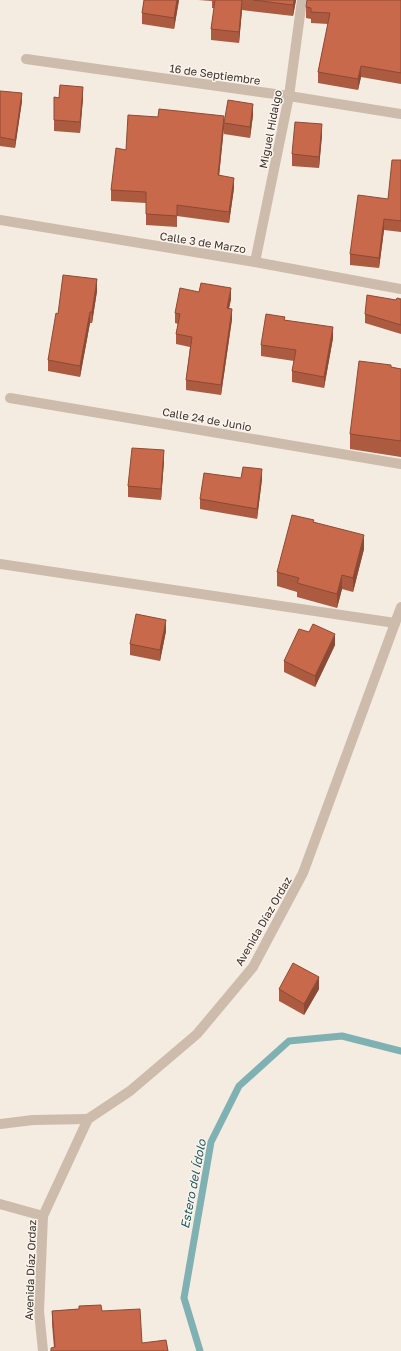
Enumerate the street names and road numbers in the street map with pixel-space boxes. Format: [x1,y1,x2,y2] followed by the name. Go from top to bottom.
[169,61,261,87] street label: 16 de Septiembre
[256,88,284,169] street label: Miguel Hidalgo
[159,229,247,255] street label: Calle 3 de Marzo
[161,405,253,433] street label: Calle 24 de Junio
[232,874,294,968] street label: Avenida Díaz Ordaz
[22,1219,38,1321] street label: Avenida Díaz Ordaz

